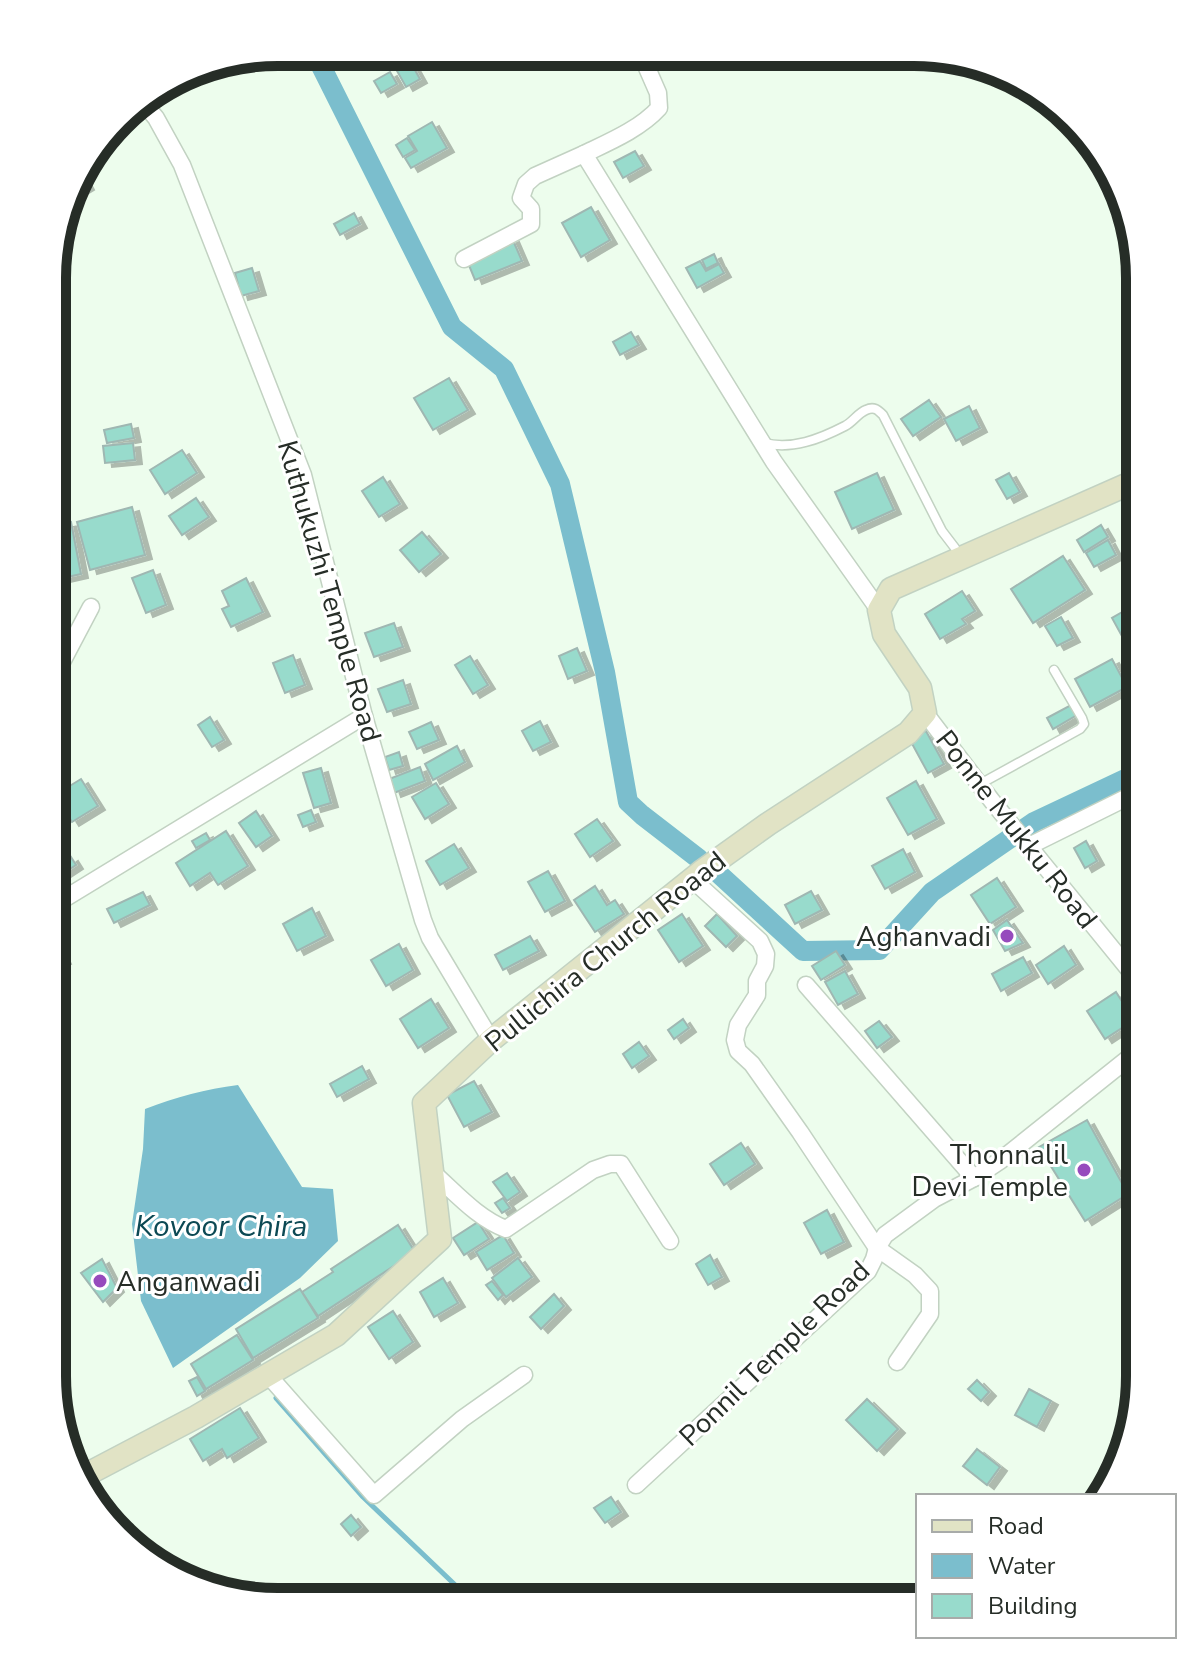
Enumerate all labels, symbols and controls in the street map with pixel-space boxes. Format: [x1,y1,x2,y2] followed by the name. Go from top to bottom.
[268,436,390,746] street label: Kuthukuzhi Temple Road
[927,722,1106,937] street label: Ponne Mukku Road
[477,843,734,1061] street label: Pullichira Church Roaad
[856,918,991,956] place label: Aghanvadi
[998,927,1016,945] marker: Aghanvadi
[911,1136,1069,1206] place label: Thonnalil Devi Temple
[1075,1161,1093,1179] marker: Thonnalil Devi Temple
[135,1206,307,1247] water label: Kovoor Chira
[671,1253,878,1455] street label: Ponnil Temple Road
[116,1263,260,1301] place label: Anganwadi
[91,1272,109,1290] marker: Anganwadi
[916,1494,1176,1638] legend
[988,1510,1044,1542] text: Road
[988,1550,1056,1582] text: Water
[988,1590,1078,1622] text: Building

